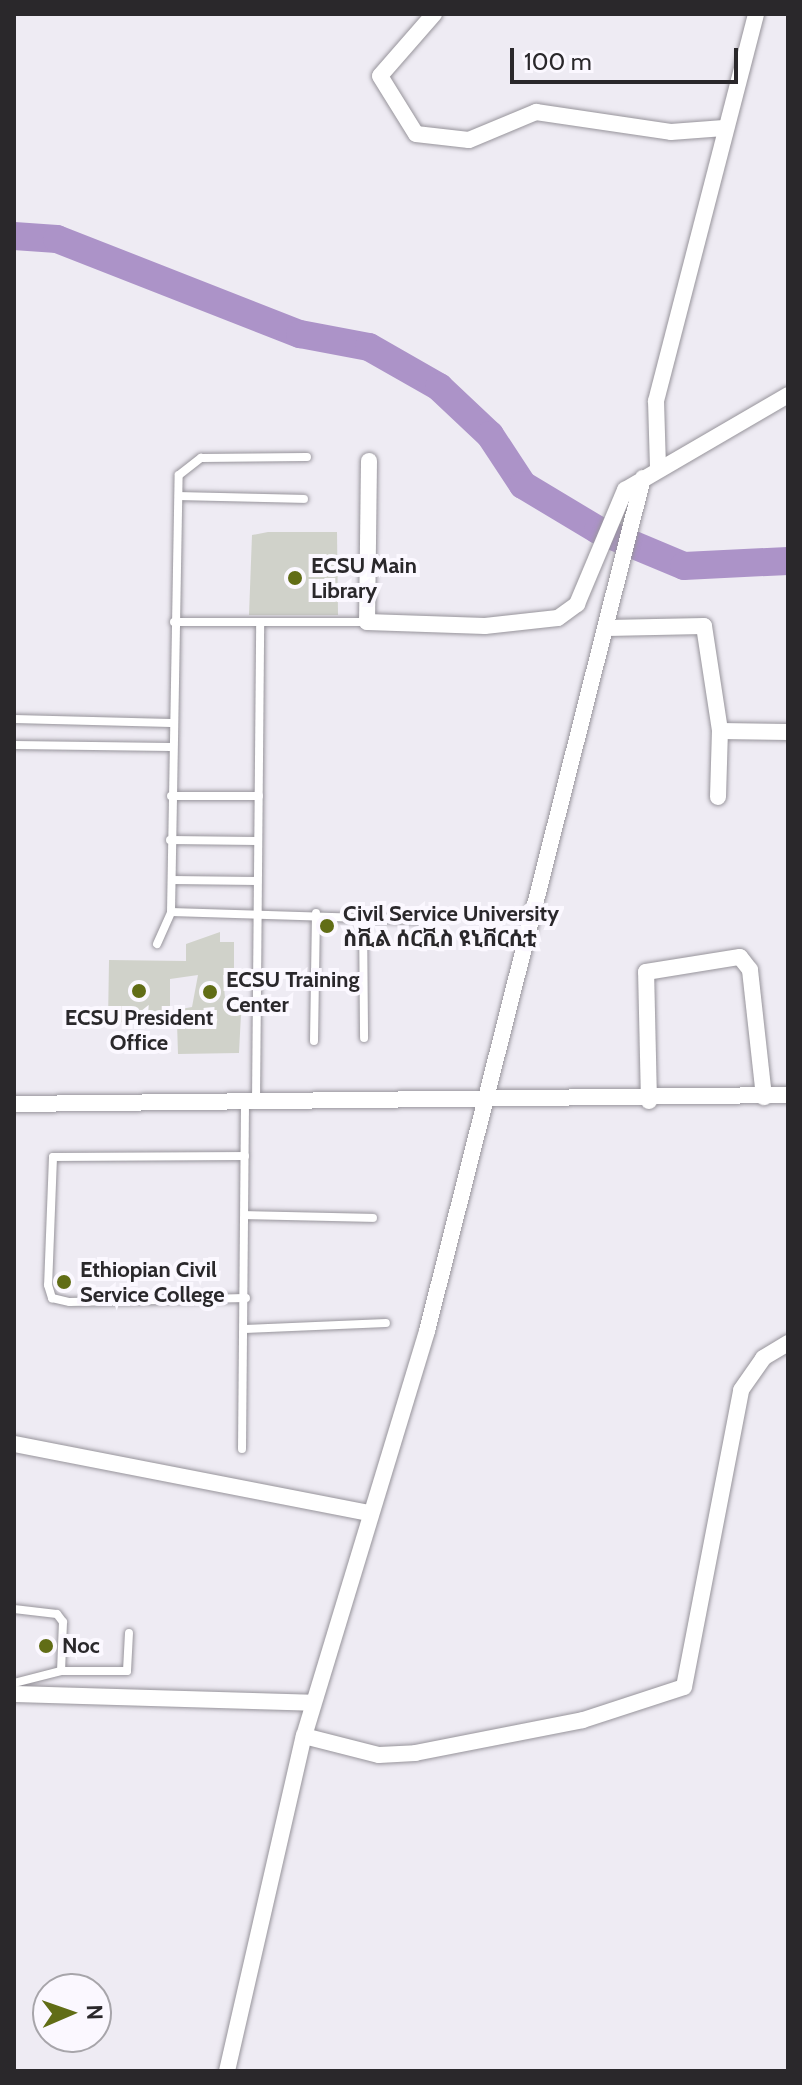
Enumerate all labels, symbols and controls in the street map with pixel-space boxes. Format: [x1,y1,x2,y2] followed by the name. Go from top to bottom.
[514,32,742,82] scale bar
[524,47,592,76] text: 100 m
[311,552,417,604] place label: ECSU Main Library
[286,569,304,587] marker: ECSU Main Library
[343,900,559,952] place label: Civil Service University ስቪል ሰርቪስ ዩኒቨርሲቲ
[318,917,336,935] marker: Civil Service University ስቪል ሰርቪስ ዩኒቨርሲቲ
[226,966,360,1018] place label: ECSU Training Center
[130,982,148,1000] marker: ECSU President Office
[201,983,219,1001] marker: ECSU Training Center
[65,1004,213,1056] place label: ECSU President Office
[80,1256,225,1308] place label: Ethiopian Civil Service College
[55,1273,73,1291] marker: Ethiopian Civil Service College
[62,1633,100,1659] place label: Noc
[37,1637,55,1655] marker: Noc
[32,1973,112,2053] north arrow
[81,2004,108,2020] text: N

